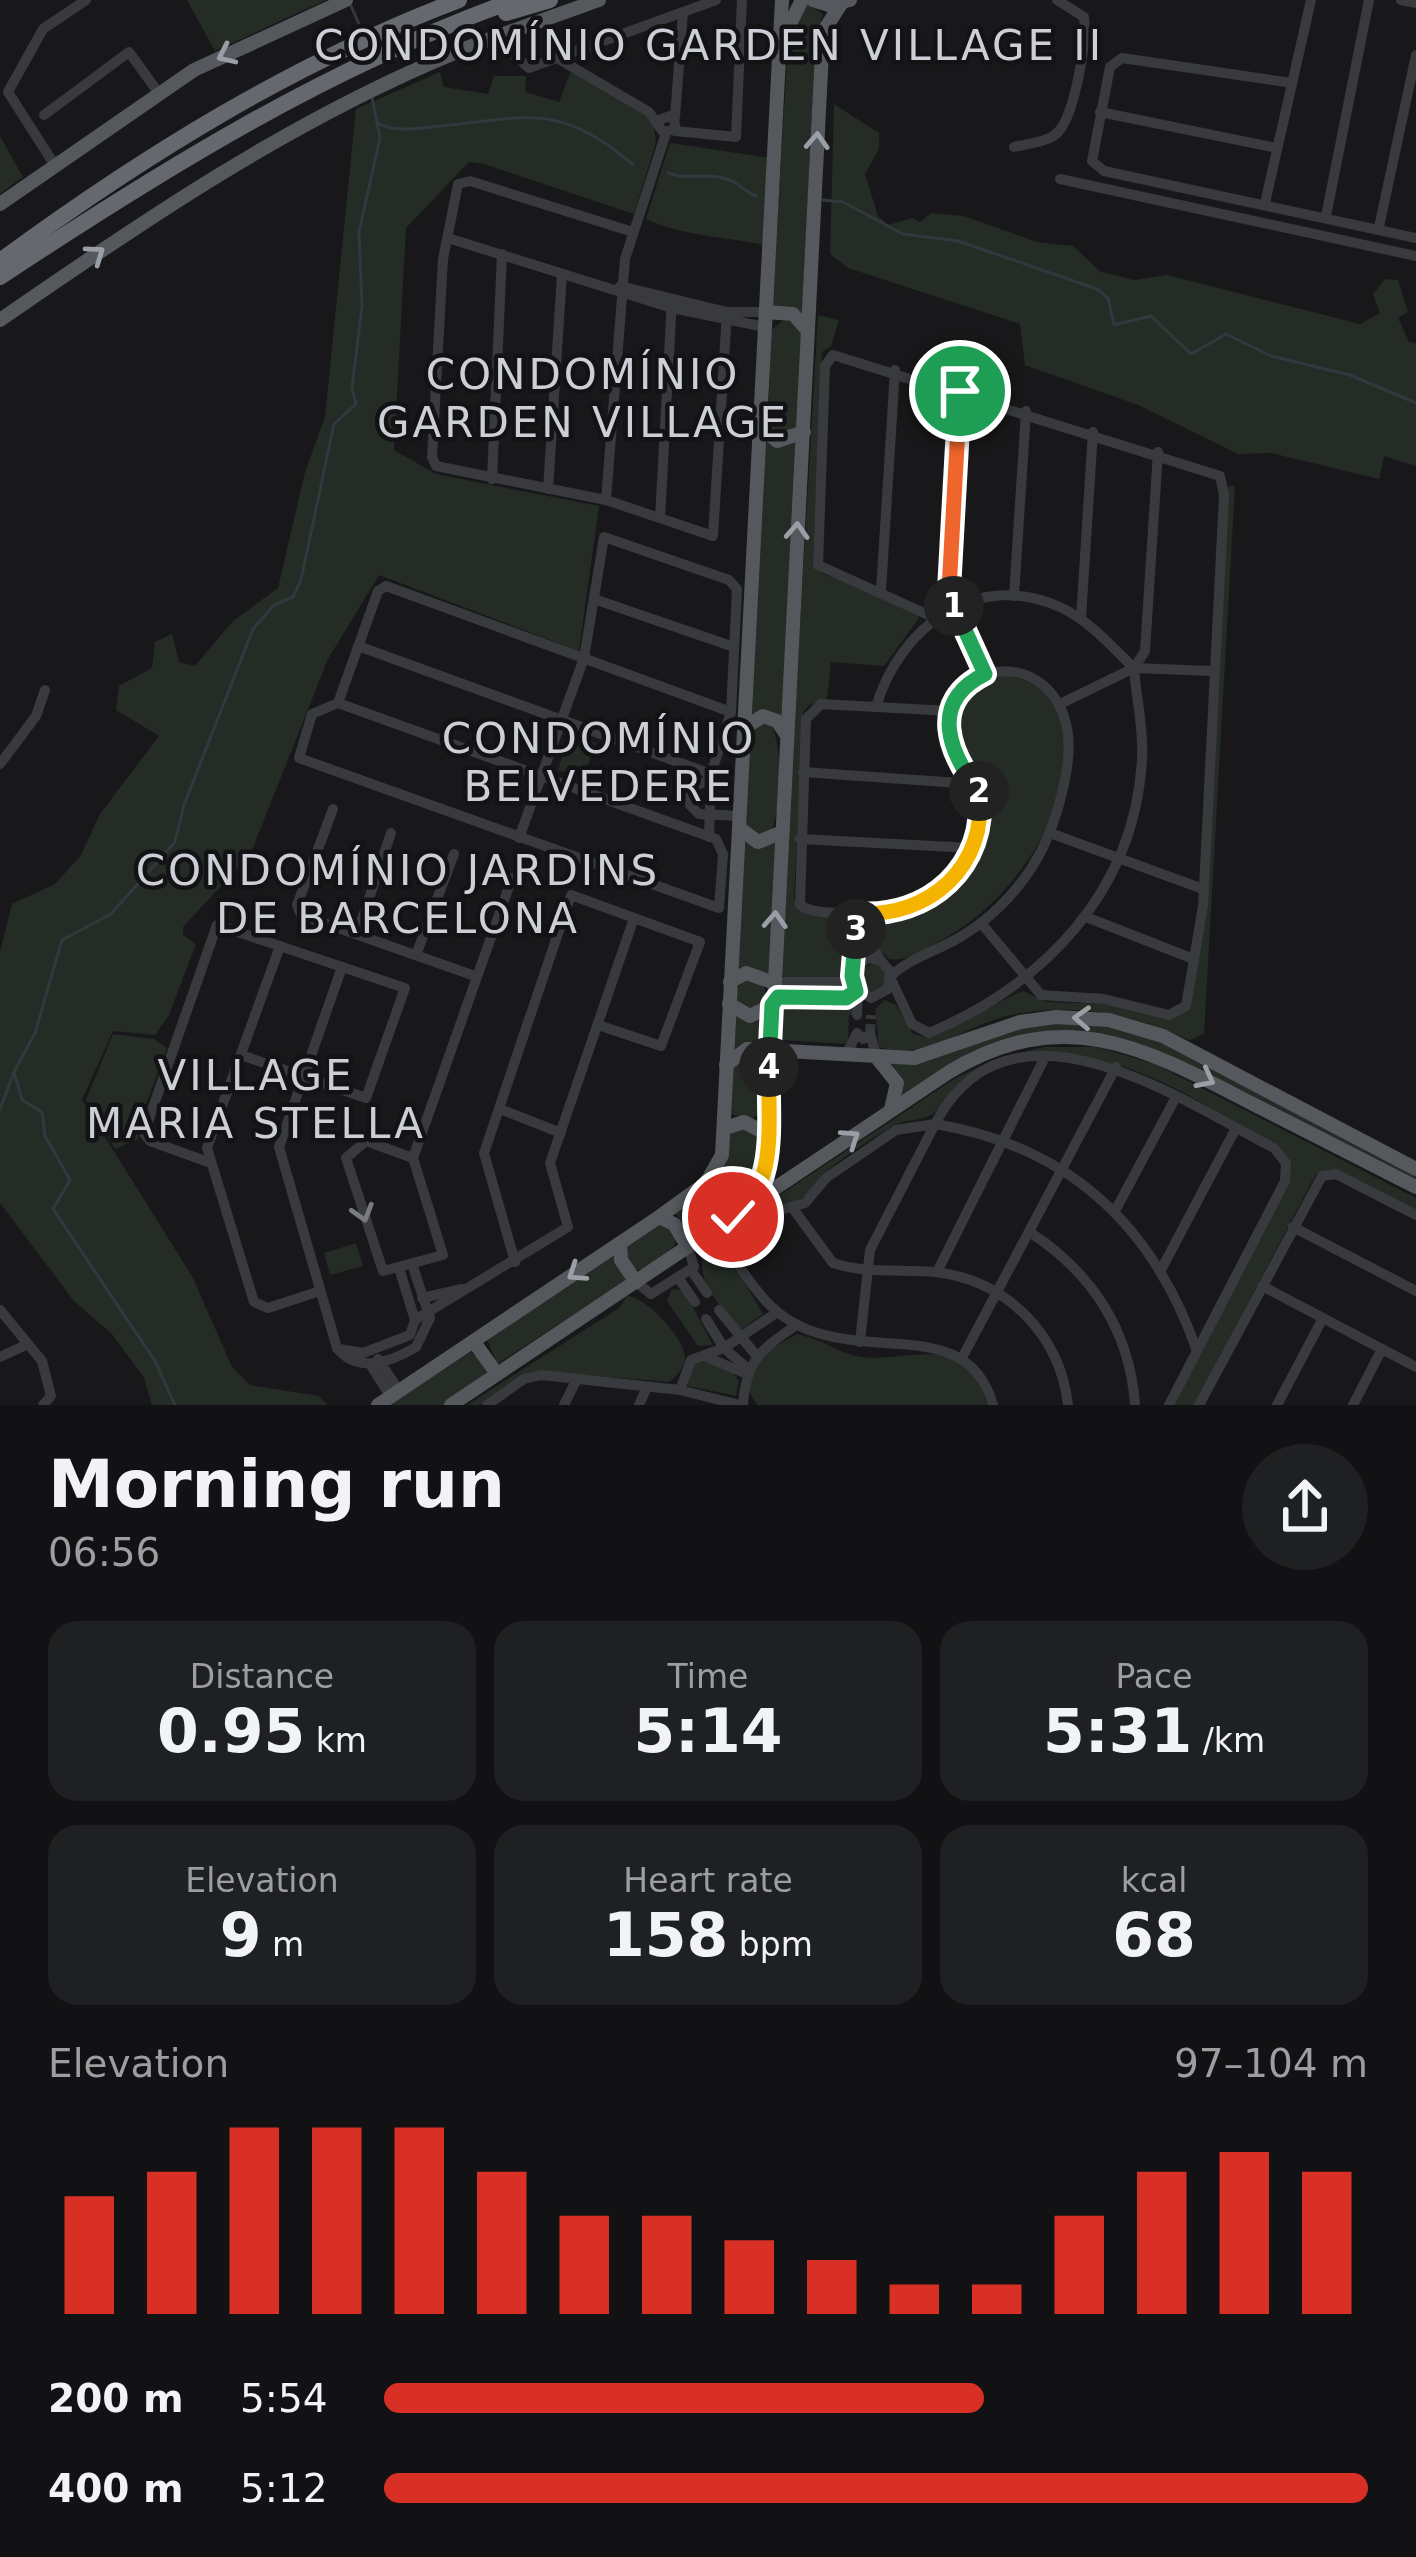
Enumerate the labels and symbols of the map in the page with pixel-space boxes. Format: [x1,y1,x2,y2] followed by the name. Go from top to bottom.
[314,20,1104,70] district label: CONDOMÍNIO GARDEN VILLAGE II
[217,41,238,65] one-way arrow
[804,131,830,150] one-way arrow
[83,246,105,268] one-way arrow
[909,340,1011,442] pin
[377,349,789,447] district label: CONDOMÍNIO GARDEN VILLAGE
[784,521,810,540] one-way arrow
[924,576,984,636] pin: 1
[442,713,756,811] district label: CONDOMÍNIO BELVEDERE
[949,761,1009,821] pin: 2
[136,845,660,943] district label: CONDOMÍNIO JARDINS DE BARCELONA
[826,899,886,959] pin: 3
[762,910,788,929] one-way arrow
[1072,1005,1091,1031] one-way arrow
[739,1037,799,1097] pin: 4
[86,1051,426,1148] district label: VILLAGE MARIA STELLA
[1193,1065,1214,1088] one-way arrow
[838,1130,860,1152] one-way arrow
[682,1166,784,1268] pin
[349,1202,374,1223] one-way arrow
[567,1259,589,1281] one-way arrow

